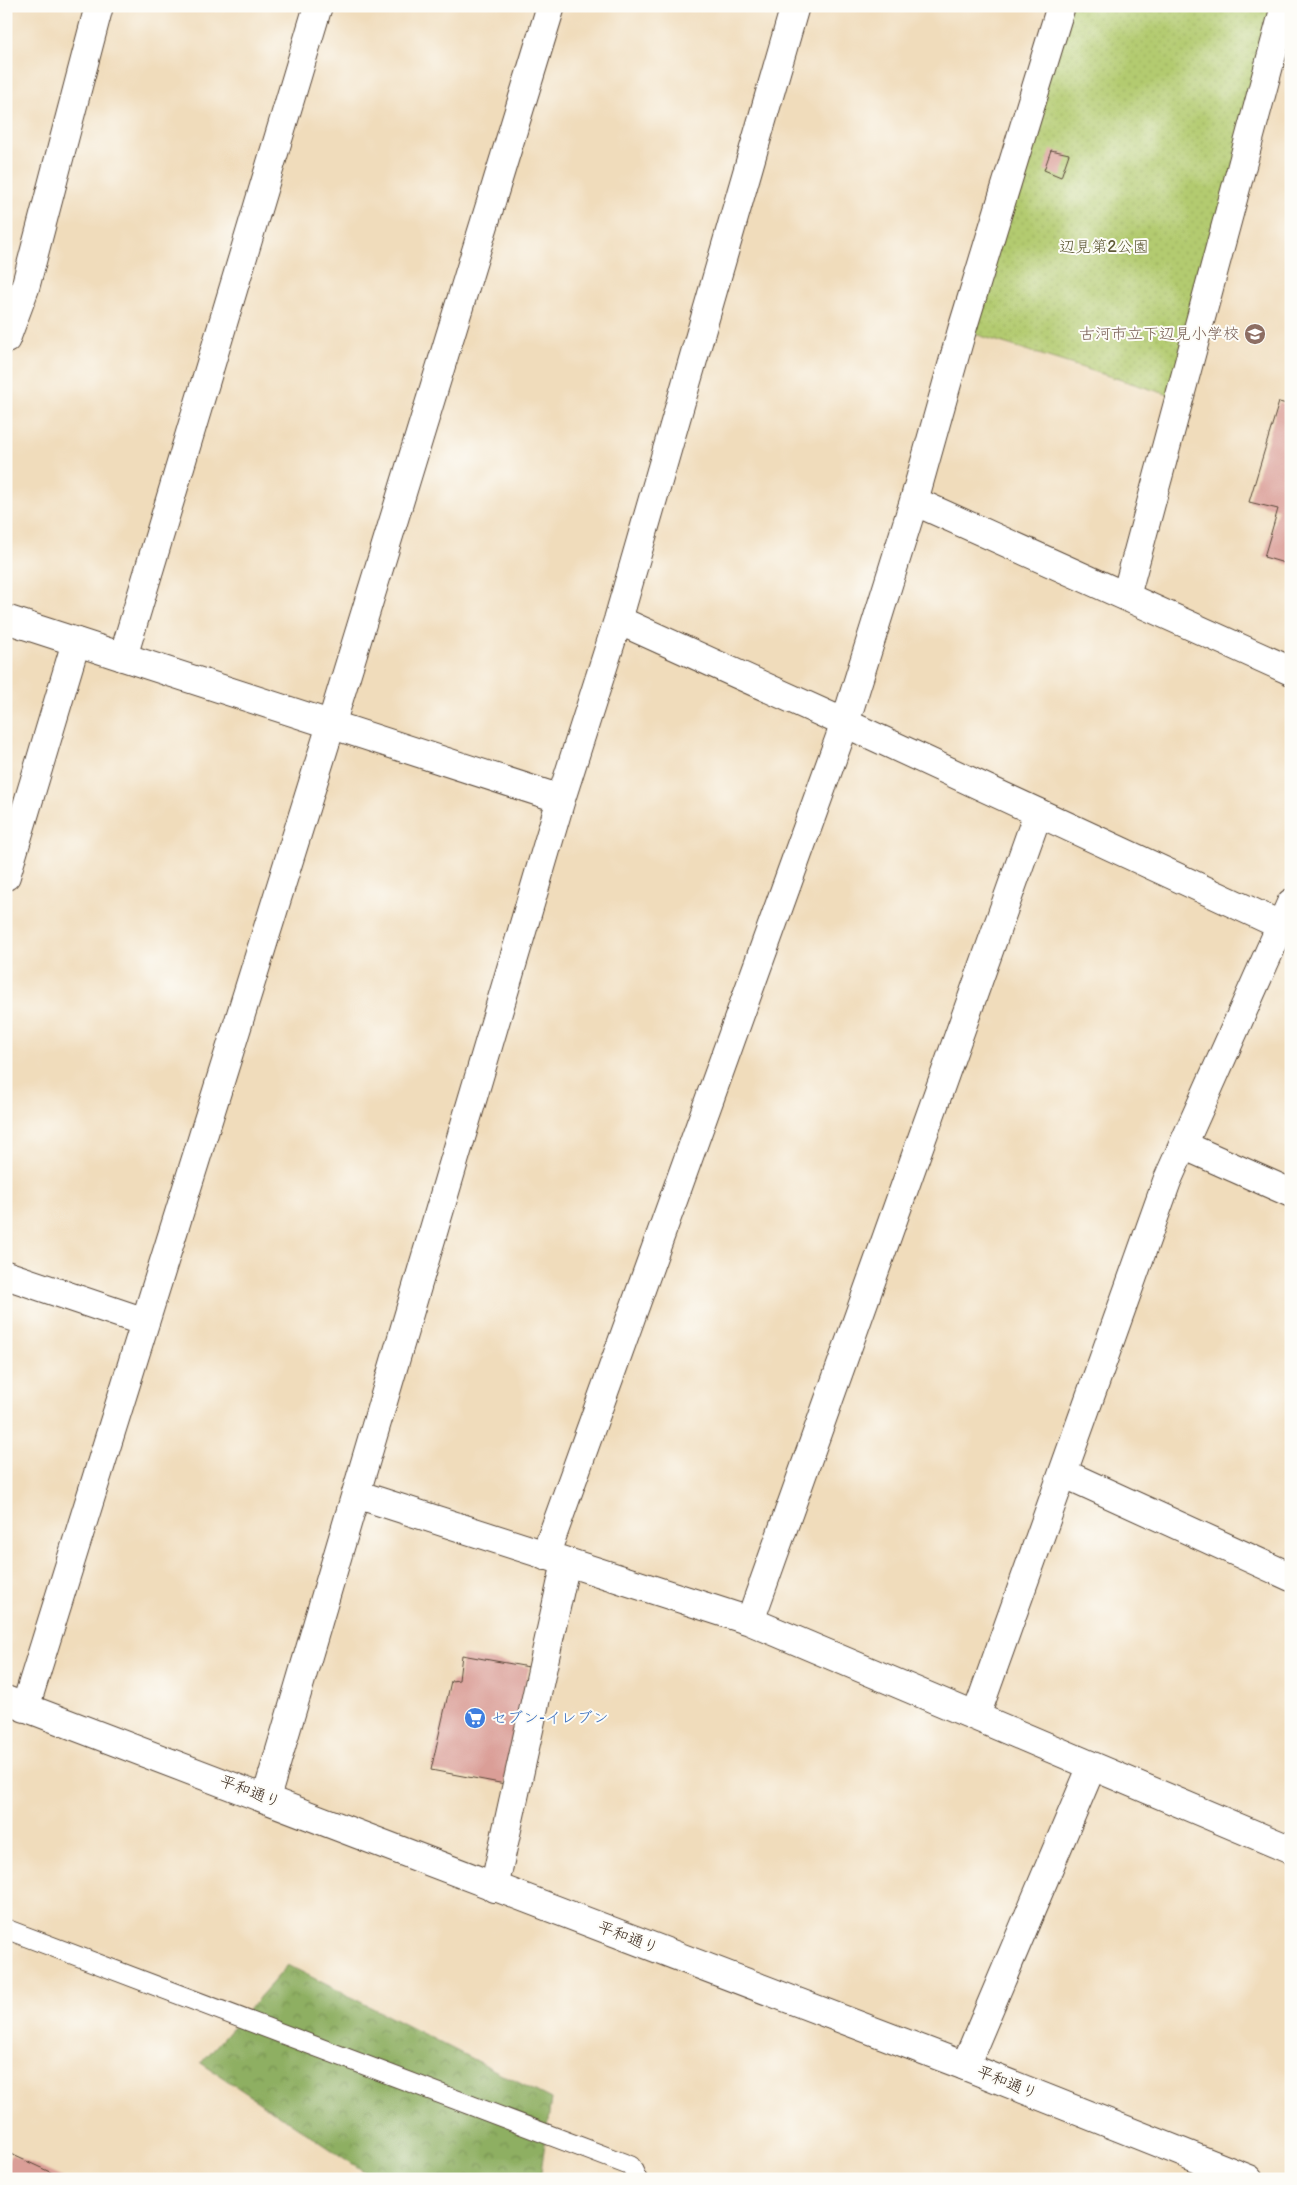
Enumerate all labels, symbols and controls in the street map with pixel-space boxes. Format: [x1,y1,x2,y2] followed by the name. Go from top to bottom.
[1059,238,1149,257] park label: 辺見第2公園
[1243,322,1267,346] school or university icon: 古河市立下辺見小学校
[1079,325,1239,344] place label: 古河市立下辺見小学校
[463,1706,487,1730] supermarket icon: セブン-イレブン
[491,1709,609,1728] place label: セブン-イレブン
[217,1772,283,1812] street label: 平和通り
[595,1918,661,1958] street label: 平和通り
[974,2062,1040,2104] street label: 平和通り

